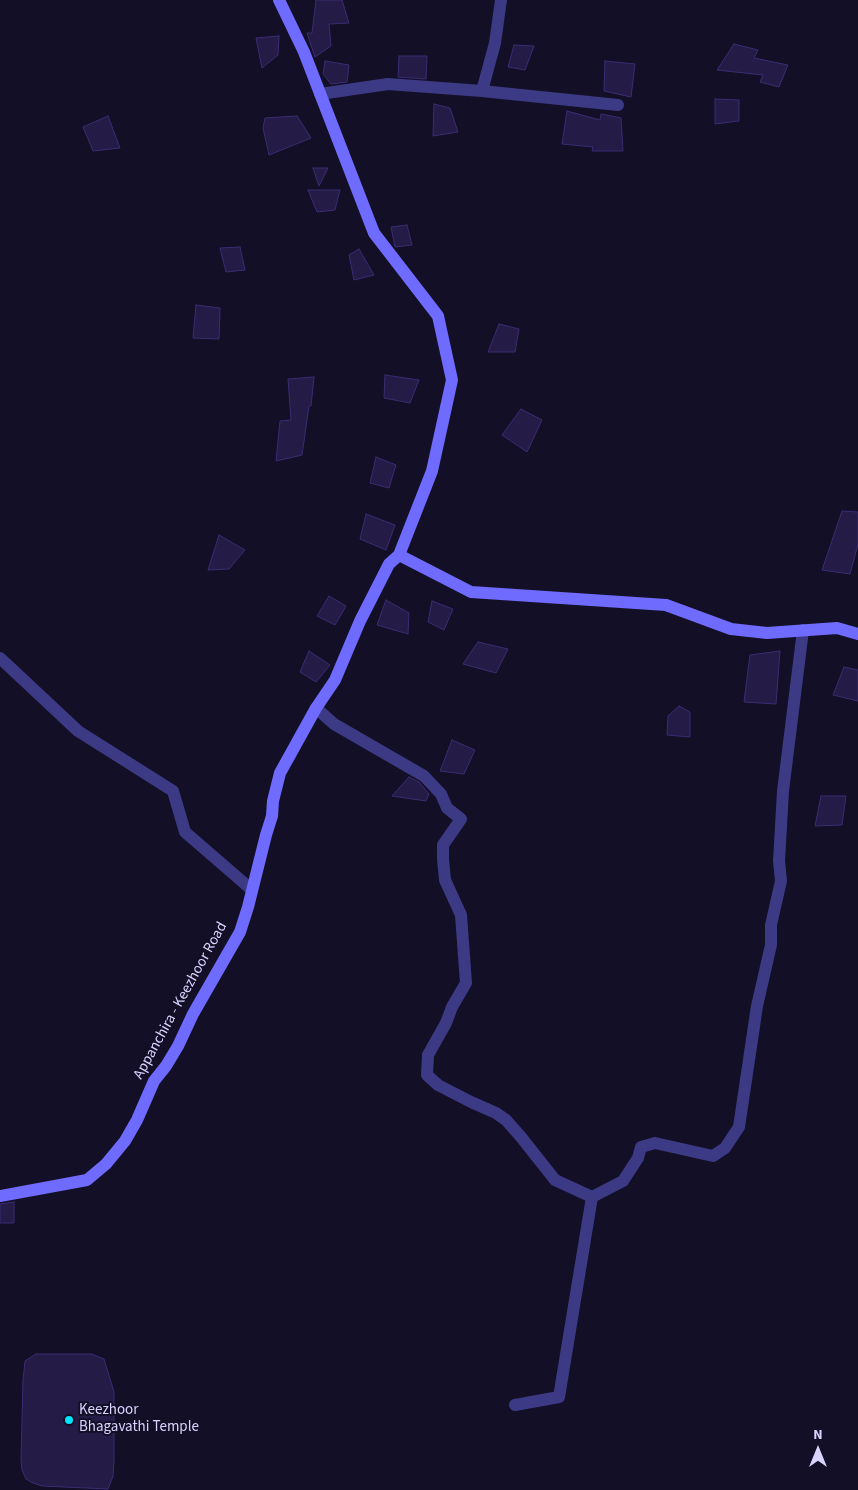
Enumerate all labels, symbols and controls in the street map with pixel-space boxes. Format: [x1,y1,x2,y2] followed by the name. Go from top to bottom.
[130,919,232,1083] street label: Appanchira - Keezhoor Road
[79,1402,199,1437] place label: Keezhoor Bhagavathi Temple
[63,1414,75,1426] marker: Keezhoor Bhagavathi Temple
[793,1425,843,1475] north arrow
[813,1425,823,1445] text: N

